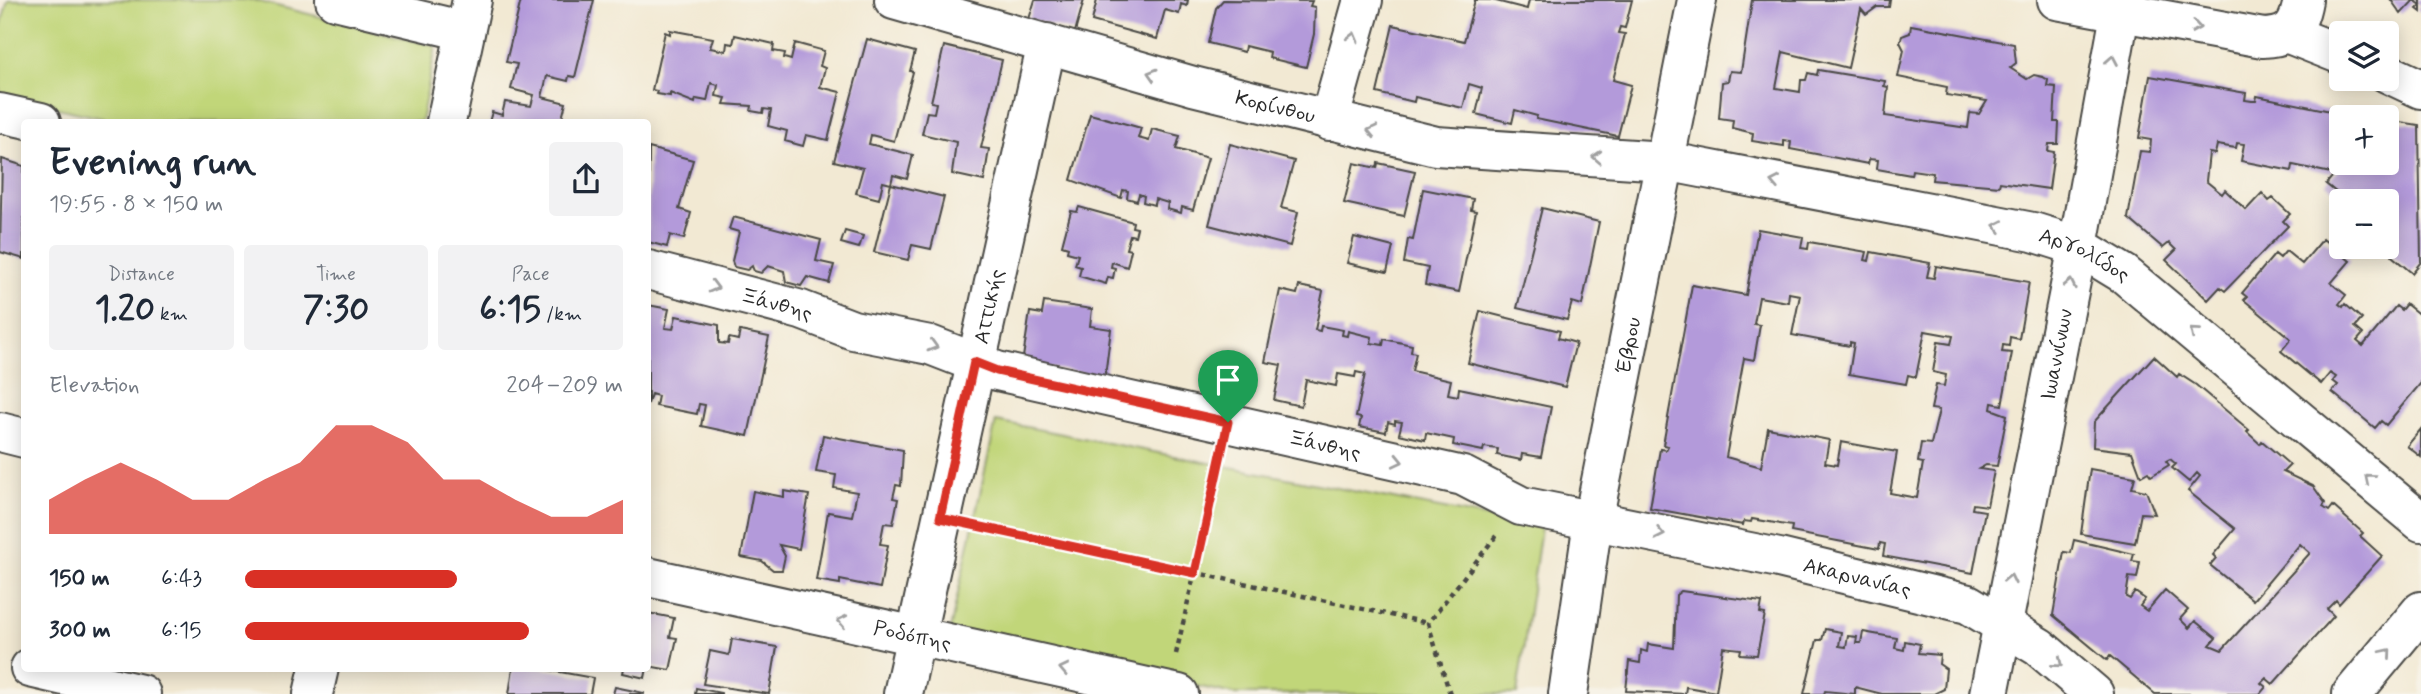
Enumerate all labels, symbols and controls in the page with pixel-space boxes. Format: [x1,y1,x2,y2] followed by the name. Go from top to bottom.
[2190,19,2202,34] one-way arrow
[2329,21,2399,259] map controls
[2329,21,2399,91] button: layers
[1344,31,1359,43] one-way arrow
[2104,54,2119,66] one-way arrow
[1146,67,1158,82] one-way arrow
[1232,84,1318,131] street label: Κορίνθου
[2329,105,2399,175] button: +
[1366,125,1378,139] one-way arrow
[49,139,256,188] text: Evening run
[549,142,623,216] button: share
[1591,150,1602,165] one-way arrow
[1769,175,1781,190] one-way arrow
[2329,189,2399,259] button: −
[49,190,223,220] text: 19:55 · 8 × 150 m
[1992,219,2004,234] one-way arrow
[2035,222,2135,289] street label: Αργολίδος
[108,262,175,287] text: Distance
[316,262,356,287] text: Time
[512,262,550,287] text: Pace
[968,266,1012,347] street label: Αττικής
[2062,278,2077,290] one-way arrow
[707,279,719,293] one-way arrow
[737,282,817,328] street label: Ξάνθης
[95,287,155,333] text: 1.20
[303,287,369,333] text: 7:30
[479,287,541,333] text: 6:15
[155,302,188,327] text: km
[541,302,582,327] text: /km
[2035,307,2080,403] street label: Ιωαννίνων
[1610,315,1648,376] street label: Έβρου
[2189,328,2202,340] one-way arrow
[926,338,938,353] one-way arrow
[1198,350,1258,422] pin
[1209,361,1247,399] icon: arrive
[49,371,140,401] text: Elevation
[506,371,623,401] text: 204–209 m
[1285,424,1363,468] street label: Ξάνθης
[1392,453,1404,468] one-way arrow
[2364,474,2377,486] one-way arrow
[1654,526,1666,541] one-way arrow
[1800,551,1914,605] street label: Ακαρνανίας
[49,564,110,594] text: 150 m
[161,564,202,594] text: 6:43
[2001,573,2016,585] one-way arrow
[871,614,954,658] street label: Ροδόπης
[836,615,848,629] one-way arrow
[49,616,111,646] text: 300 m
[161,616,201,646] text: 6:15
[2379,648,2391,661] one-way arrow
[2049,655,2062,667] one-way arrow
[1058,663,1070,678] one-way arrow

